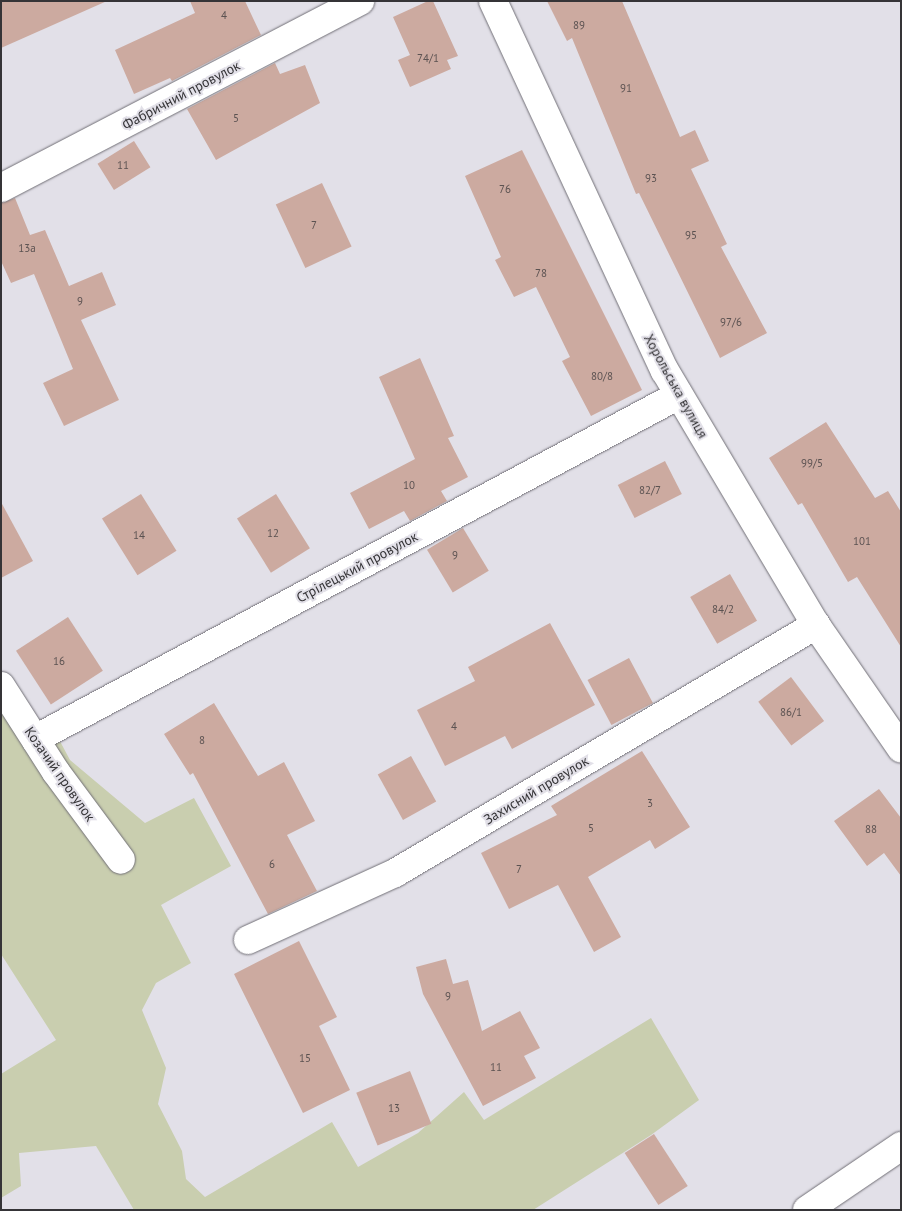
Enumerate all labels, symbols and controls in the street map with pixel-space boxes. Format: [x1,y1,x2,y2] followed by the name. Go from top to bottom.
[221,8,227,22] house number: 4
[573,18,585,32] house number: 89
[417,51,439,65] house number: 74/1
[119,57,243,133] street label: Фабричний провулок
[620,81,632,95] house number: 91
[233,111,239,125] house number: 5
[117,158,129,172] house number: 11
[645,171,657,185] house number: 93
[499,182,511,196] house number: 76
[311,218,317,232] house number: 7
[685,228,697,242] house number: 95
[18,241,36,255] house number: 13а
[535,266,547,280] house number: 78
[77,294,83,308] house number: 9
[720,315,742,329] house number: 97/6
[640,331,712,441] street label: Хорольська вулиця
[591,369,613,383] house number: 80/8
[801,456,823,470] house number: 99/5
[403,478,415,492] house number: 10
[639,483,661,497] house number: 82/7
[267,526,279,540] house number: 12
[133,528,145,542] house number: 14
[293,528,421,606] street label: Стрілецький провулок
[853,534,871,548] house number: 101
[452,548,458,562] house number: 9
[712,602,734,616] house number: 84/2
[53,654,65,668] house number: 16
[780,705,802,719] house number: 86/1
[451,719,457,733] house number: 4
[21,724,99,824] street label: Козачий провулок
[199,733,205,747] house number: 8
[481,752,591,828] street label: Захисний провулок
[647,796,653,810] house number: 3
[588,821,594,835] house number: 5
[865,822,877,836] house number: 88
[269,857,275,871] house number: 6
[516,862,522,876] house number: 7
[445,989,451,1003] house number: 9
[299,1051,311,1065] house number: 15
[490,1060,502,1074] house number: 11
[388,1101,400,1115] house number: 13

